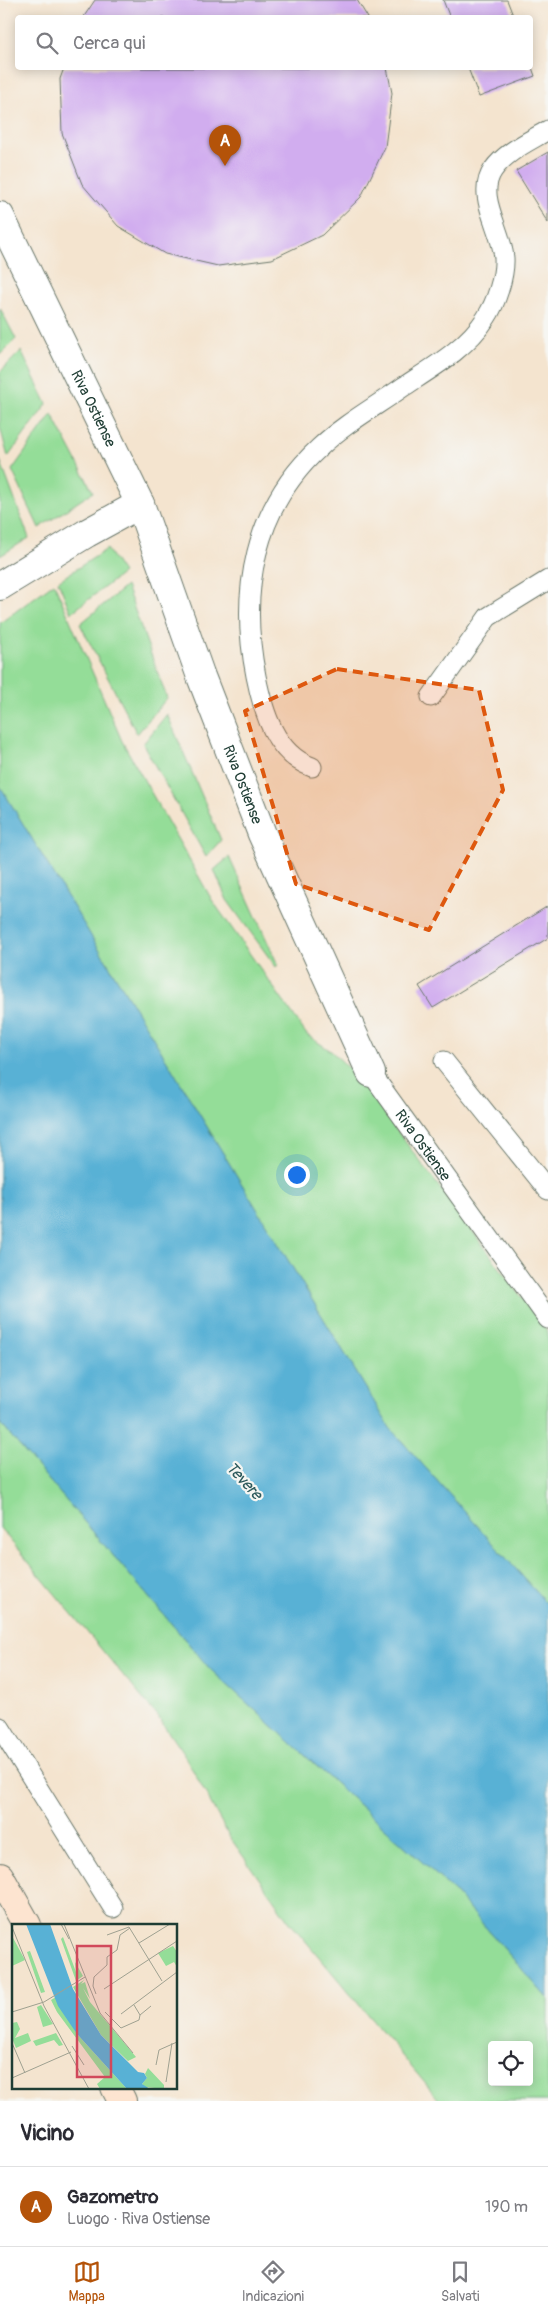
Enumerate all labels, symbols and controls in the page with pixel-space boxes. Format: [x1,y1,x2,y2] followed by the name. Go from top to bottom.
[15,15,533,70] search box
[33,29,61,57] icon: search
[73,31,145,55] text: Cerca qui
[209,125,241,166] pin: A
[67,367,121,451] street label: Riva Ostiense
[219,742,267,827] street label: Riva Ostiense
[391,1106,455,1185] street label: Riva Ostiense
[284,1162,310,1188] your location
[222,1458,268,1506] water label: Tevere
[12,1924,178,2088] inset map
[488,2041,533,2086] map controls
[488,2041,533,2086] button: locate
[20,2120,74,2147] text: Vicino
[67,2185,158,2209] text: Gazometro
[31,2197,41,2217] text: A
[485,2197,528,2217] text: 190 m
[67,2209,210,2229] text: Luogo · Riva Ostiense
[68,2258,105,2305] tab: Mappa
[242,2258,304,2305] tab: Indicazioni
[441,2258,480,2305] tab: Salvati

